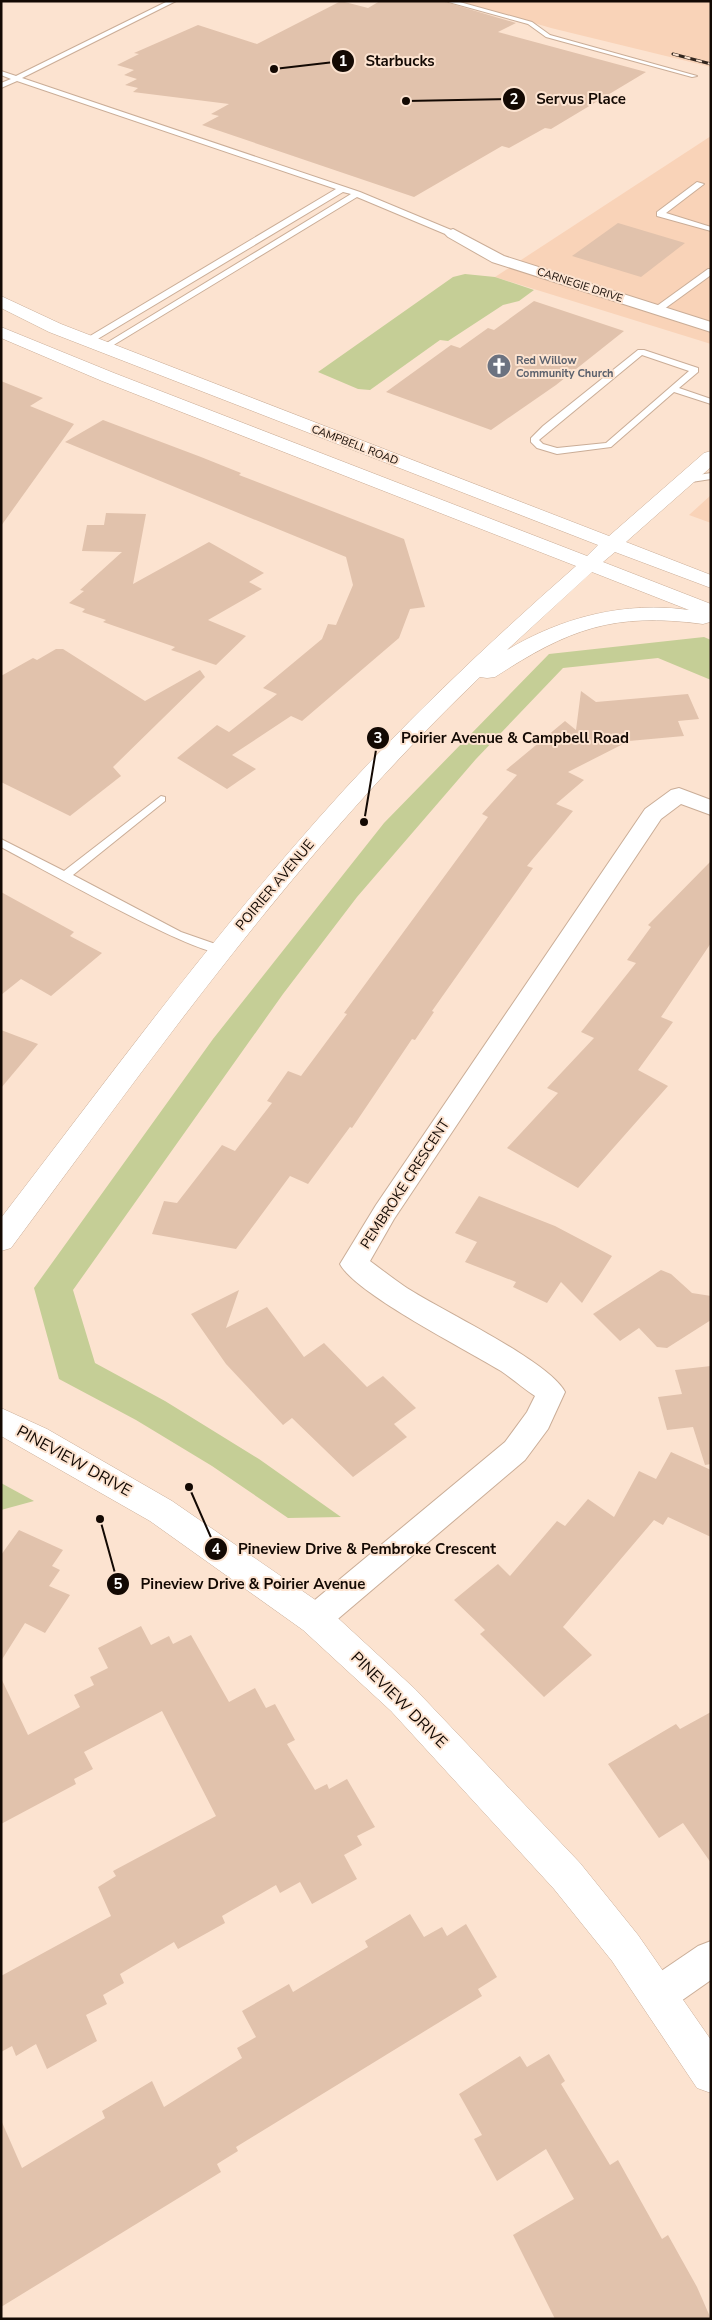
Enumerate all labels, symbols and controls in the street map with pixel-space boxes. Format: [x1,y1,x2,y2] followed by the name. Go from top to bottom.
[330,46,445,76] callout: Starbucks
[338,51,348,71] text: 1
[365,51,435,71] text: Starbucks
[502,84,636,114] callout: Servus Place
[509,89,519,109] text: 2
[536,89,626,109] text: Servus Place
[535,264,625,306] street label: CARNEGIE DRIVE
[486,353,512,379] church icon: Red Willow Community Church
[516,353,614,381] place label: Red Willow Community Church
[309,422,401,468] street label: CAMPBELL ROAD
[366,723,639,753] callout: Poirier Avenue & Campbell Road
[373,728,383,748] text: 3
[401,728,629,748] text: Poirier Avenue & Campbell Road
[231,836,319,934] street label: POIRIER AVENUE
[356,1115,454,1252] street label: PEMBROKE CRESCENT
[13,1420,135,1502] street label: PINEVIEW DRIVE
[203,1534,506,1564] callout: Pineview Drive & Pembroke Crescent
[211,1539,221,1559] text: 4
[238,1539,496,1559] text: Pineview Drive & Pembroke Crescent
[105,1569,375,1599] callout: Pineview Drive & Poirier Avenue
[113,1574,123,1594] text: 5
[141,1574,365,1594] text: Pineview Drive & Poirier Avenue
[346,1647,452,1753] street label: PINEVIEW DRIVE

